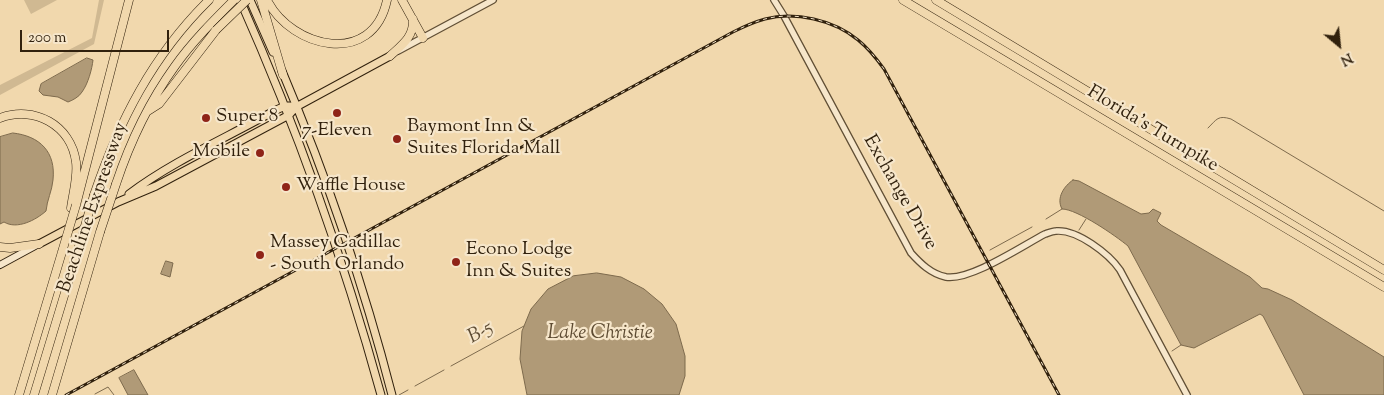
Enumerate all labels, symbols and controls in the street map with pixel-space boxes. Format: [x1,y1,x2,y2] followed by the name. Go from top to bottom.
[22,20,171,52] scale bar
[1314,20,1364,70] north arrow
[28,28,67,49] text: 200 m
[1336,47,1356,70] text: N
[1082,82,1222,178] street label: Florida's Turnpike
[216,107,278,129] place label: Super 8
[331,107,343,119] marker: 7-Eleven
[200,112,212,124] marker: Super 8
[407,117,560,161] place label: Baymont Inn & Suites Florida Mall
[54,120,134,296] street label: Beachline Expressway
[302,121,372,143] place label: 7-Eleven
[857,131,941,255] street label: Exchange Drive
[391,133,403,145] marker: Baymont Inn & Suites Florida Mall
[193,142,250,164] place label: Mobile
[254,147,266,159] marker: Mobile
[296,176,406,198] place label: Waffle House
[280,181,292,193] marker: Waffle House
[270,233,404,277] place label: Massey Cadillac - South Orlando
[466,240,572,284] place label: Econo Lodge Inn & Suites
[254,249,266,261] marker: Massey Cadillac - South Orlando
[450,256,462,268] marker: Econo Lodge Inn & Suites
[464,318,498,350] water label: B-5
[547,323,653,347] water label: Lake Christie

